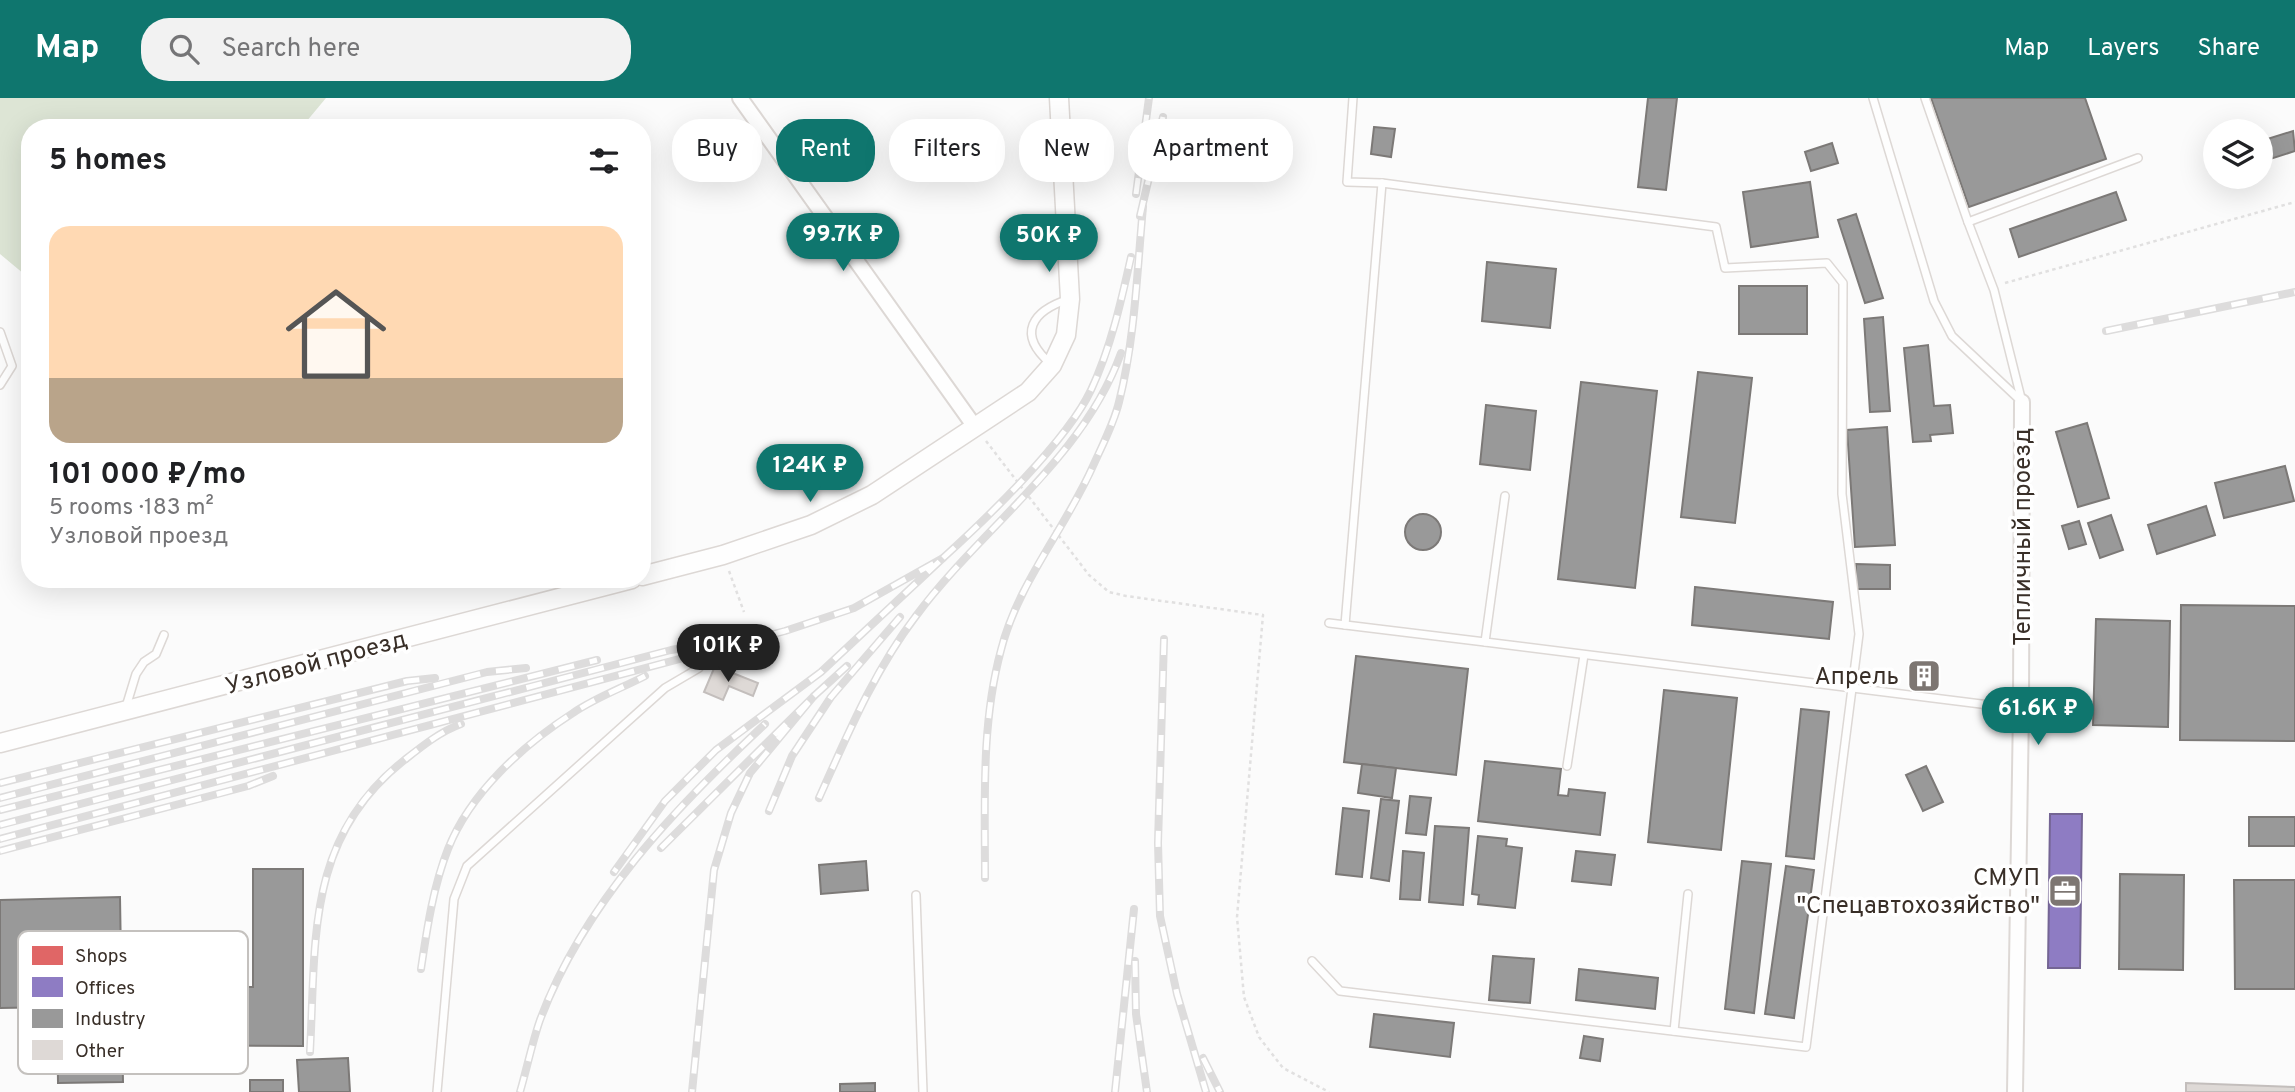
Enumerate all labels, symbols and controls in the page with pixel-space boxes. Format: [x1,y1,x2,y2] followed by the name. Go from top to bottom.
[141,18,631,81] search box
[35,28,99,70] text: Map
[165,30,203,68] icon: search
[221,33,360,66] text: Search here
[2004,34,2049,64] text: Map
[2087,34,2159,64] text: Layers
[2197,34,2260,64] text: Share
[672,119,762,182] chip: Buy
[776,119,875,182] chip: Rent
[889,119,1005,182] chip: Filters
[1019,119,1114,182] chip: New
[1128,119,1293,182] chip: Apartment
[2203,119,2273,189] map controls
[2203,119,2273,189] button: layers
[585,142,623,180] icon: filters
[49,143,167,180] text: 5 homes
[778,214,908,273] pin: 99.7K ₽
[1000,214,1098,274] pin: 50K ₽
[802,221,884,250] text: 99.7K ₽
[1016,222,1082,251] text: 50K ₽
[273,271,399,397] icon: home
[2009,428,2039,646] street label: Тепличный проезд
[753,444,867,504] pin: 124K ₽
[772,452,848,481] text: 124K ₽
[49,457,246,494] text: 101 000 ₽/mo
[49,494,214,523] text: 5 rooms · 183 m²
[49,523,228,552] text: Узловой проезд
[671,624,785,684] pin: 101K ₽
[222,625,411,703] street label: Узловой проезд
[693,632,763,661] text: 101K ₽
[1905,657,1943,695] building icon: Апрель
[1815,663,1899,693] place label: Апрель
[1973,688,2103,747] pin: 61.6K ₽
[1998,695,2078,724] text: 61.6K ₽
[1796,864,2040,922] place label: СМУП "Спецавтохозяйство"
[2046,872,2084,910] office icon: СМУП "Спецавтохозяйство"
[18,931,248,1074] legend
[75,945,127,969] text: Shops
[75,977,135,1001] text: Offices
[75,1008,145,1032] text: Industry
[75,1040,125,1064] text: Other

